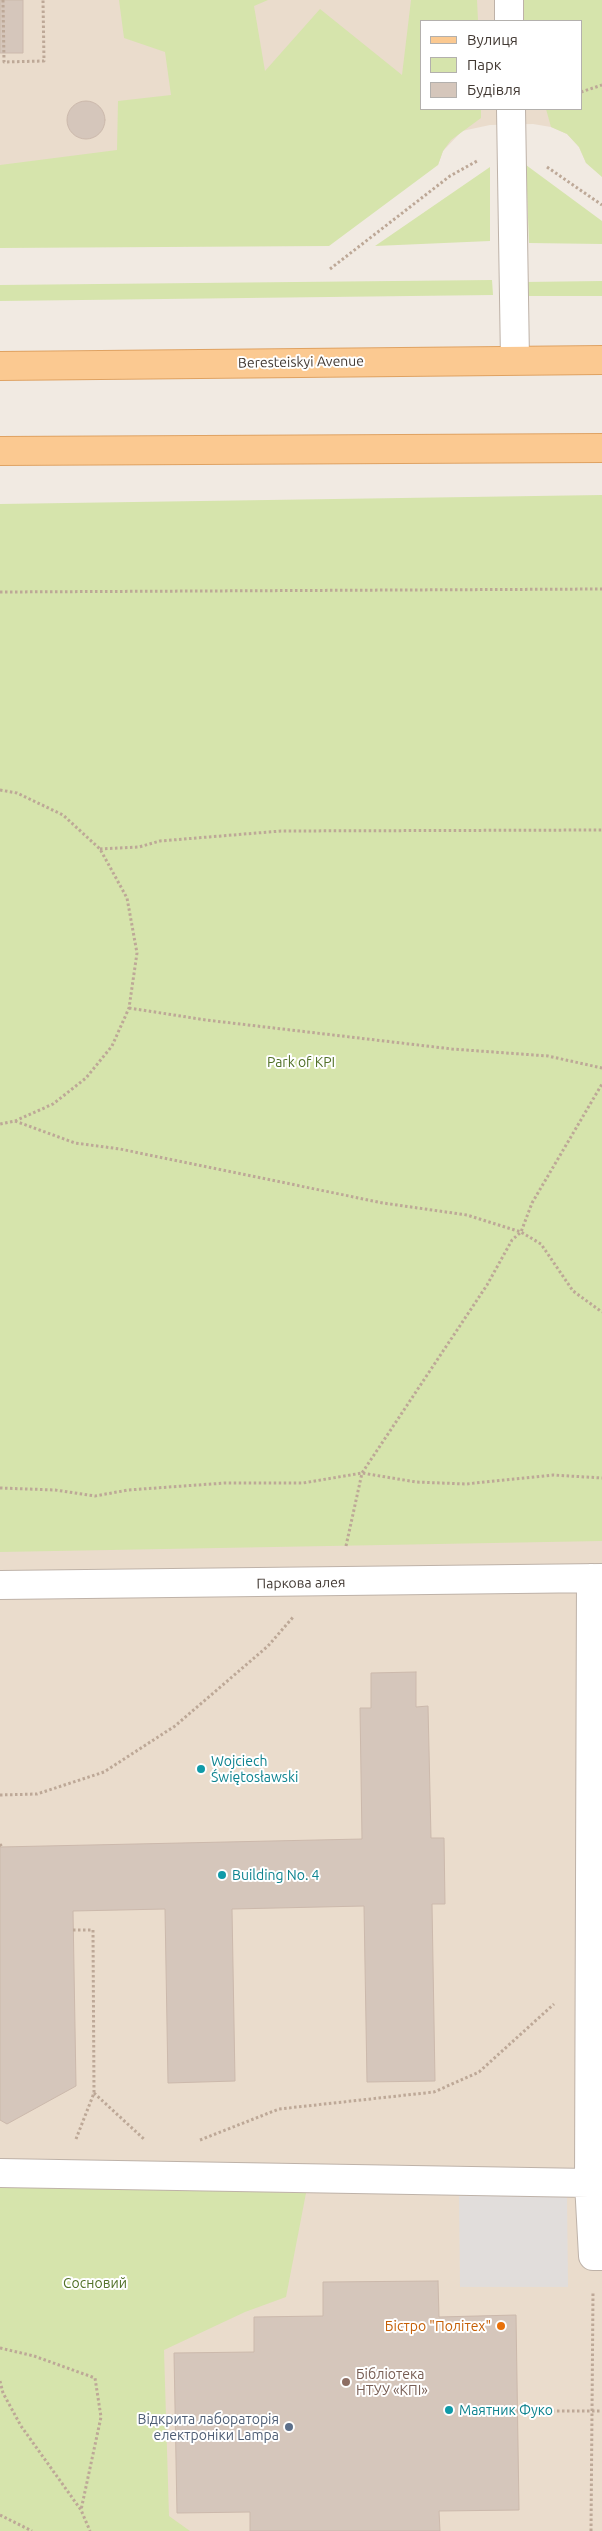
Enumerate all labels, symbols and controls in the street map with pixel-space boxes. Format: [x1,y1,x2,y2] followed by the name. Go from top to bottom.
[420,20,582,110] legend
[467,31,518,48] text: Вулиця
[467,56,502,73] text: Парк
[467,81,521,98] text: Будівля
[238,353,364,371] street label: Beresteiskyi Avenue
[267,1054,335,1070] park label: Park of KPI
[256,1574,346,1592] street label: Паркова алея
[211,1753,298,1785] place label: Wojciech Świętosławski
[195,1763,207,1775] marker: Wojciech Świętosławski
[232,1867,319,1883] place label: Building No. 4
[216,1869,228,1881] marker: Building No. 4
[63,2275,127,2291] park label: Сосновий
[385,2318,491,2334] place label: Бістро "Політех"
[495,2320,507,2332] marker: Бістро "Політех"
[356,2366,428,2398] place label: Бібліотека НТУУ «КПІ»
[340,2376,352,2388] marker: Бібліотека НТУУ «КПІ»
[459,2402,553,2418] place label: Маятник Фуко
[443,2404,455,2416] marker: Маятник Фуко
[138,2411,279,2444] place label: Відкрита лабораторія електроніки Lampa
[283,2421,295,2433] marker: Відкрита лабораторія електроніки Lampa

